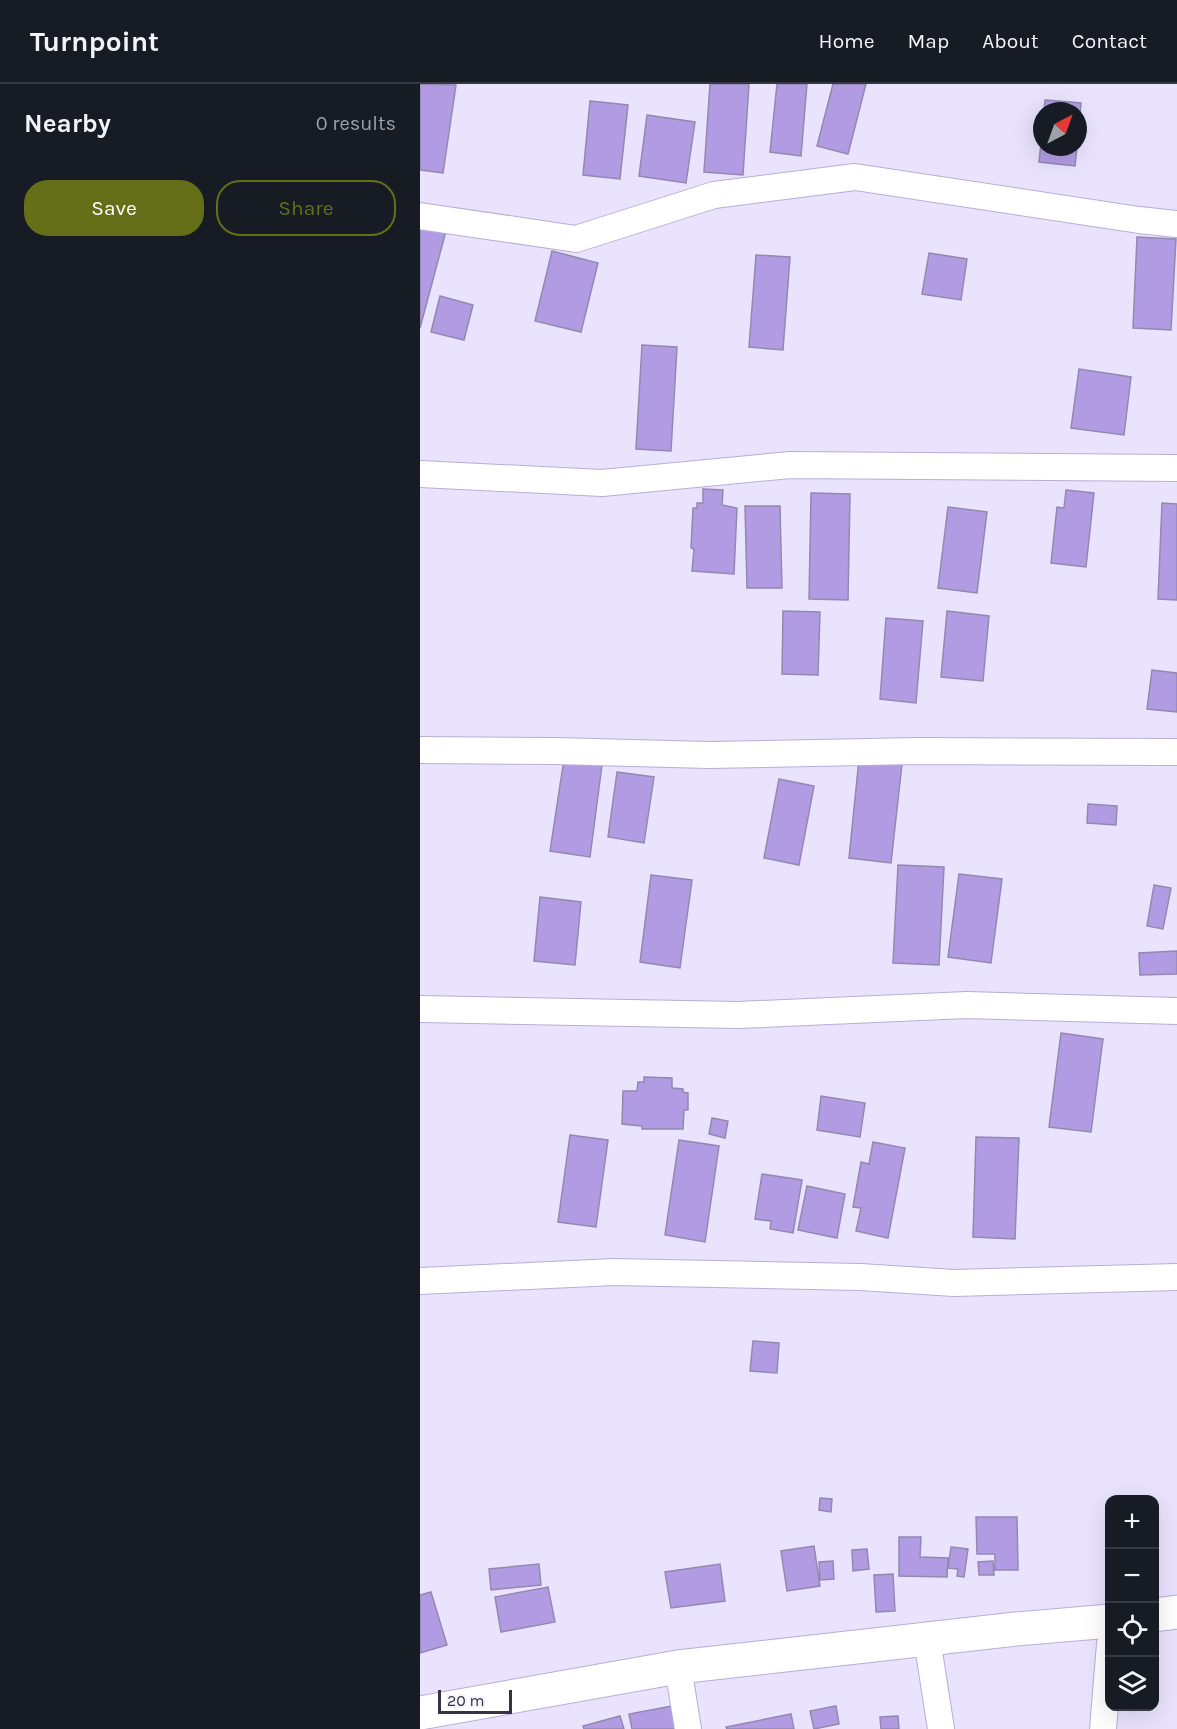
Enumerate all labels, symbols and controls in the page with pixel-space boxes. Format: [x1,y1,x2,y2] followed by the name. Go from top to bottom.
[30,25,159,58] text: Turnpoint
[819,29,875,53] text: Home
[908,29,949,53] text: Map
[982,29,1039,53] text: About
[1072,29,1147,53] text: Contact
[1033,102,1087,156] north arrow
[24,108,111,139] text: Nearby
[316,112,396,135] text: 0 results
[24,180,204,236] button: Save
[216,180,396,236] button: Share
[1105,1495,1159,1711] map controls
[1105,1495,1159,1549] button: +
[1105,1549,1159,1603] button: −
[1105,1603,1159,1657] button: locate
[1105,1657,1159,1711] button: layers
[438,1687,512,1714] scale bar
[447,1691,485,1710] text: 20 m

